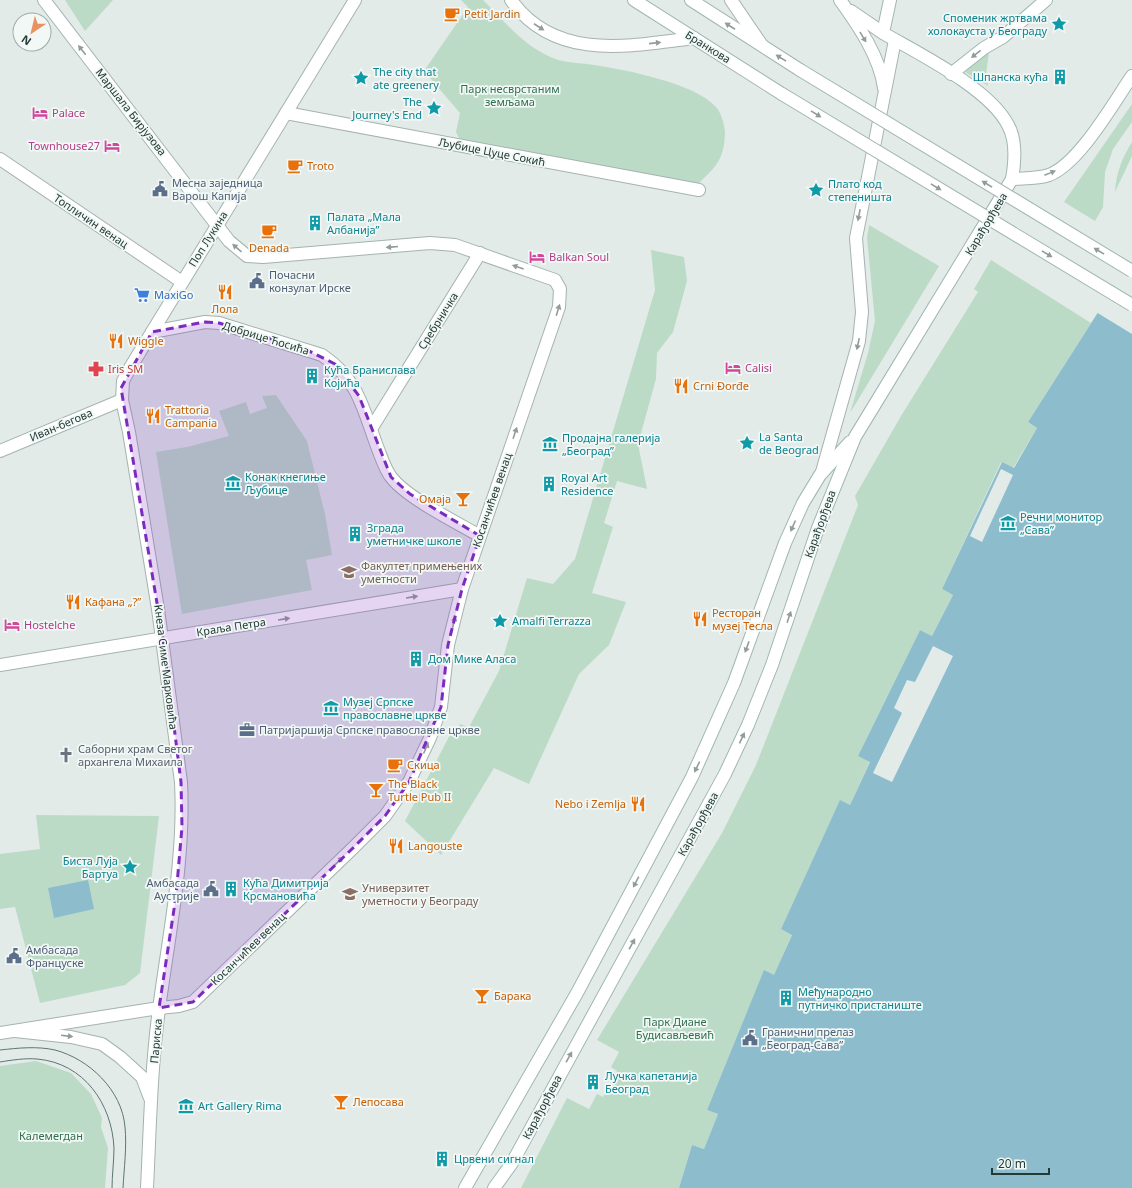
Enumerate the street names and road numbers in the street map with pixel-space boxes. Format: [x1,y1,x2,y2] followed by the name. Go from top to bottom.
[683,27,734,66] street label: Бранкова
[93,65,170,159] street label: Маршала Бирјузова
[438,134,547,169] street label: Љубице Цуце Сокић
[961,189,1010,258] street label: Карађорђева
[51,190,132,251] street label: Топличин венац
[185,208,231,269] street label: Поп Лукина
[414,289,461,352] street label: Сребрничка
[221,317,311,358] street label: Добрице Ћосића
[27,405,95,445] street label: Иван-бегова
[468,451,515,549] street label: Косанчићев венац
[800,488,839,560] street label: Карађорђева
[151,603,182,730] street label: Кнеза Симе Марковића
[195,614,267,639] street label: Краља Петра
[674,789,721,858] street label: Карађорђева
[207,909,289,988] street label: Косанчићев венац
[146,1018,165,1064] street label: Париска
[518,1072,565,1142] street label: Карађорђева

